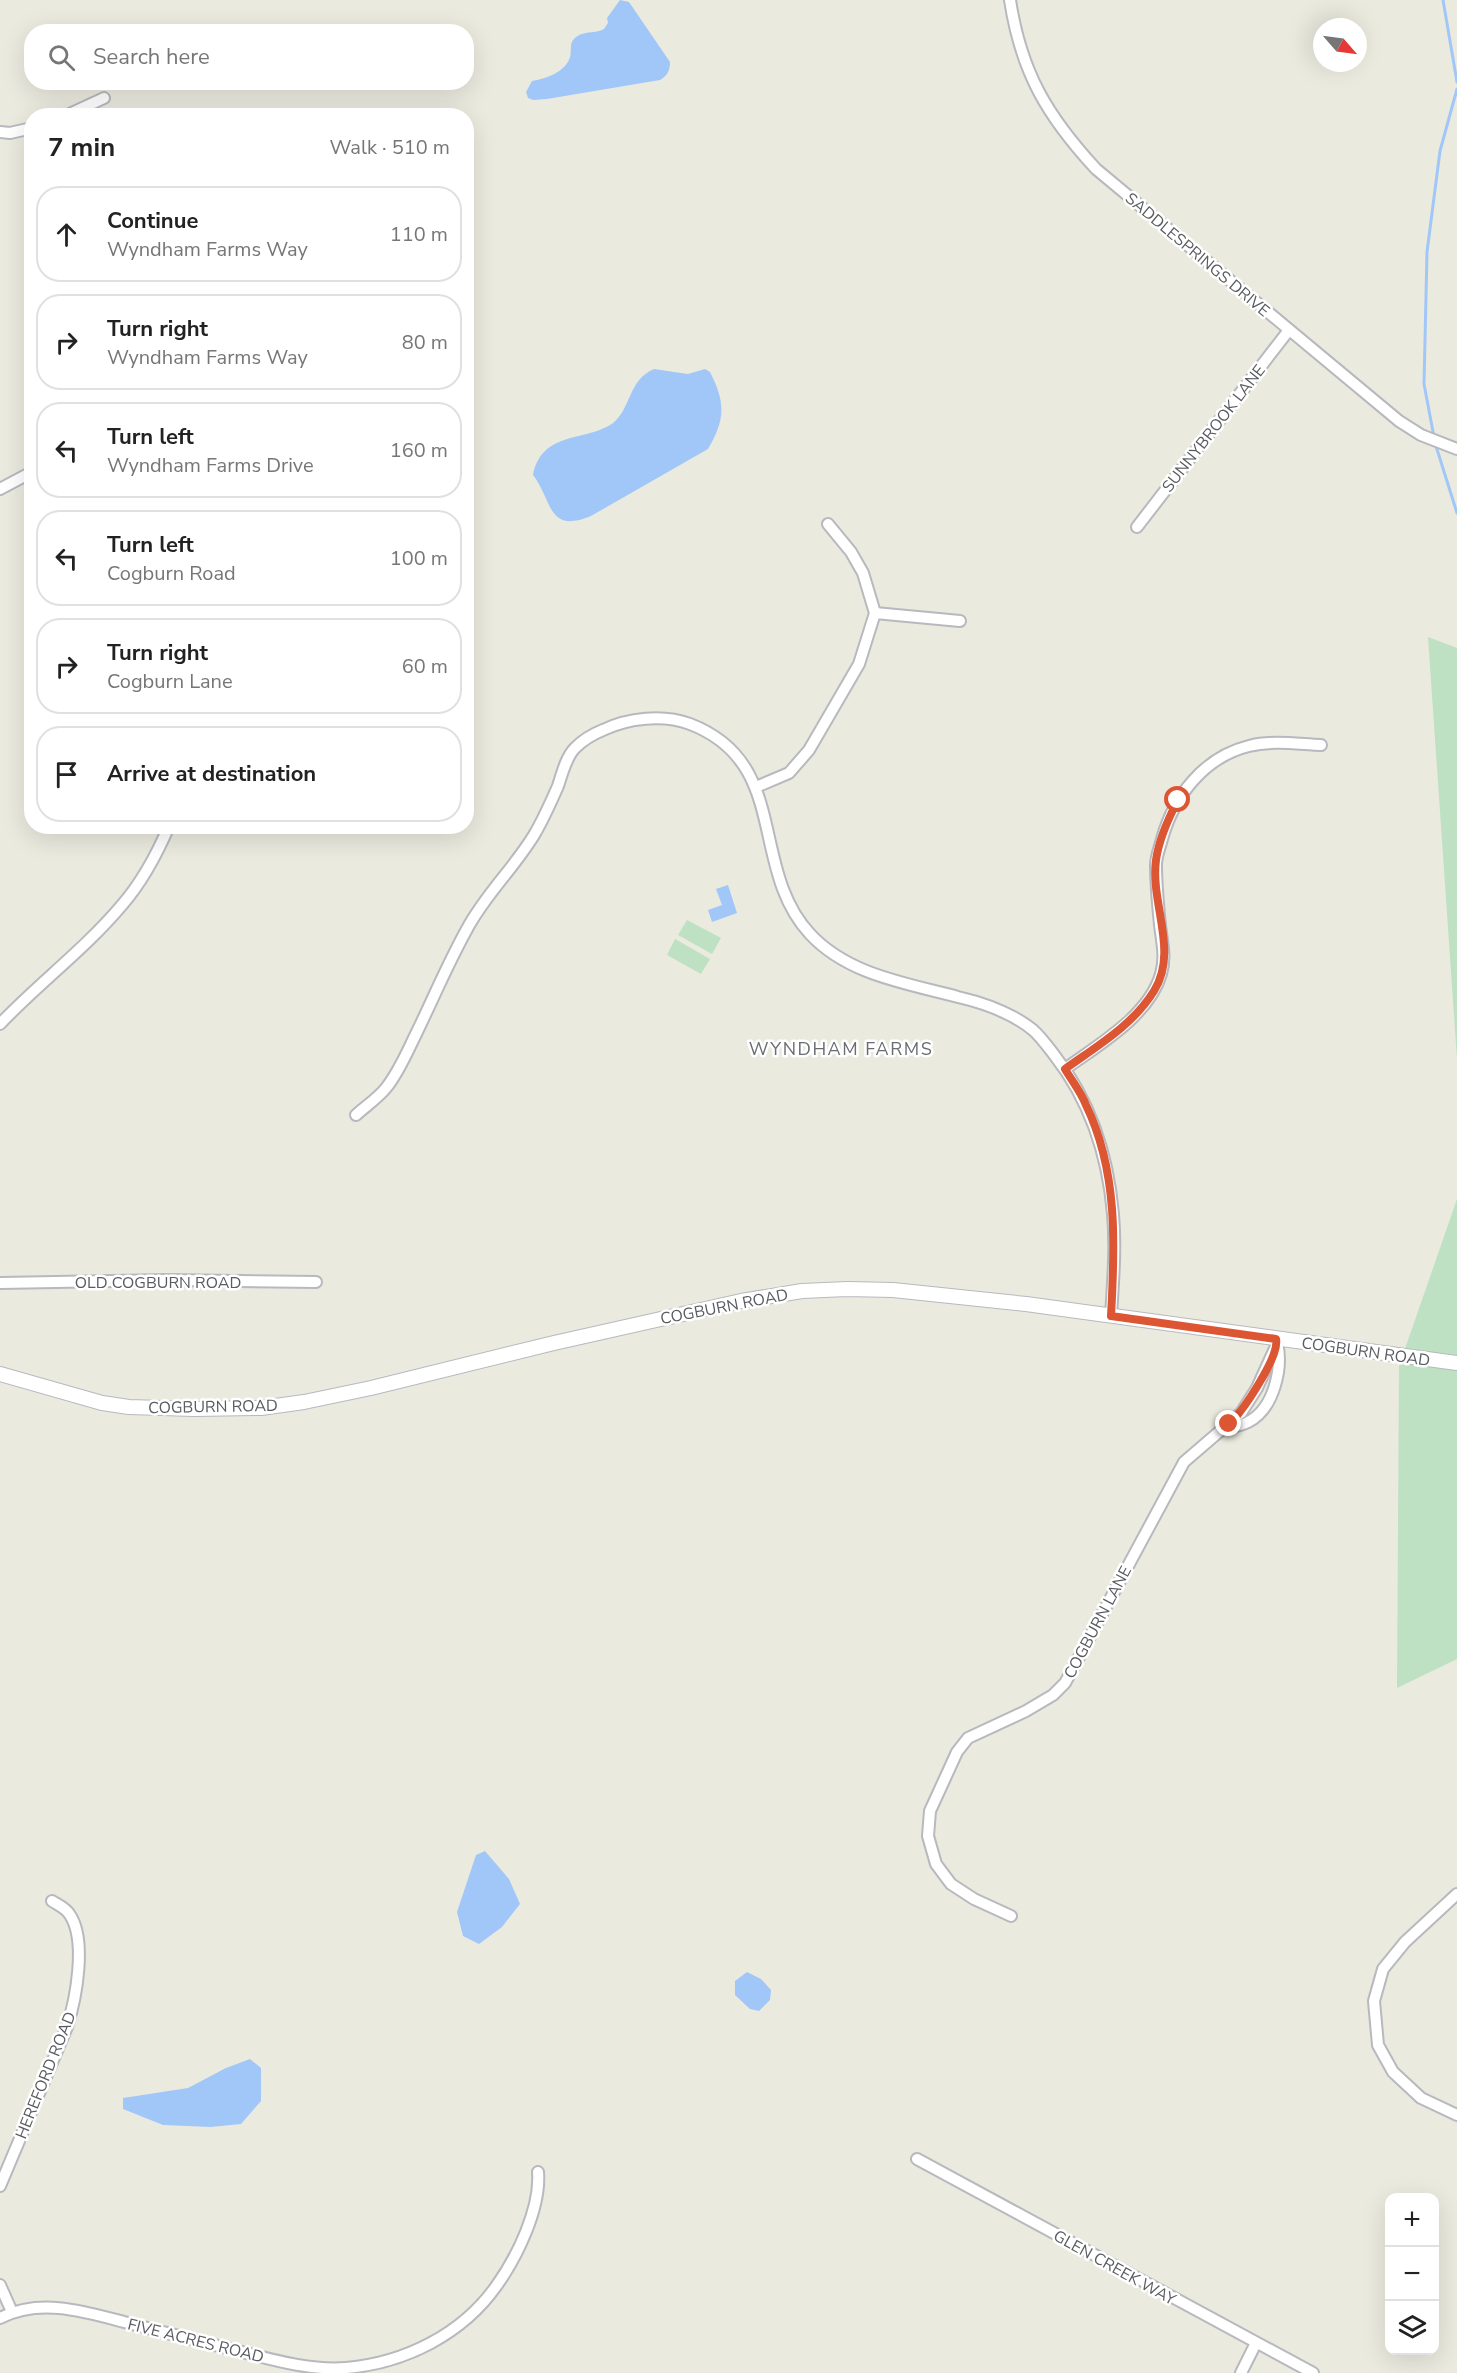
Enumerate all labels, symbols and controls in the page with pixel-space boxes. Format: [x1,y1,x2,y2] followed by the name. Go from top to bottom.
[1313,18,1367,72] north arrow
[24,24,474,90] search box
[45,41,78,74] icon: search
[93,42,210,72] text: Search here
[48,130,115,165] text: 7 min
[330,134,450,161] text: Walk · 510 m
[1120,188,1274,322] street label: SADDLESPRINGS DRIVE
[107,206,198,236] text: Continue
[50,218,83,251] icon: ahead
[390,221,448,248] text: 110 m
[107,236,308,263] text: Wyndham Farms Way
[107,314,208,344] text: Turn right
[50,326,83,359] icon: right
[402,329,448,356] text: 80 m
[107,344,308,371] text: Wyndham Farms Way
[1157,360,1271,497] street label: SUNNYBROOK LANE
[107,422,194,452] text: Turn left
[50,434,83,467] icon: left
[390,437,448,464] text: 160 m
[107,452,314,479] text: Wyndham Farms Drive
[107,530,194,560] text: Turn left
[50,542,83,575] icon: left
[390,545,448,572] text: 100 m
[107,560,236,587] text: Cogburn Road
[107,638,208,668] text: Turn right
[50,650,83,683] icon: right
[402,653,448,680] text: 60 m
[107,668,233,695] text: Cogburn Lane
[50,758,83,791] icon: arrive
[107,759,316,789] text: Arrive at destination
[1164,786,1190,812] route start
[749,1037,933,1061] district label: WYNDHAM FARMS
[75,1272,241,1294] street label: OLD COGBURN ROAD
[658,1284,790,1330] street label: COGBURN ROAD
[1300,1332,1432,1372] street label: COGBURN ROAD
[148,1395,278,1419] street label: COGBURN ROAD
[1215,1410,1241,1436] route end
[1059,1562,1137,1683] street label: COGBURN LANE
[10,2009,81,2142] street label: HEREFORD ROAD
[1385,2193,1439,2355] map controls
[1385,2193,1439,2247] button: +
[1049,2225,1180,2311] street label: GLEN CREEK WAY
[1385,2247,1439,2301] button: −
[1385,2301,1439,2355] button: layers
[125,2313,266,2369] street label: FIVE ACRES ROAD

